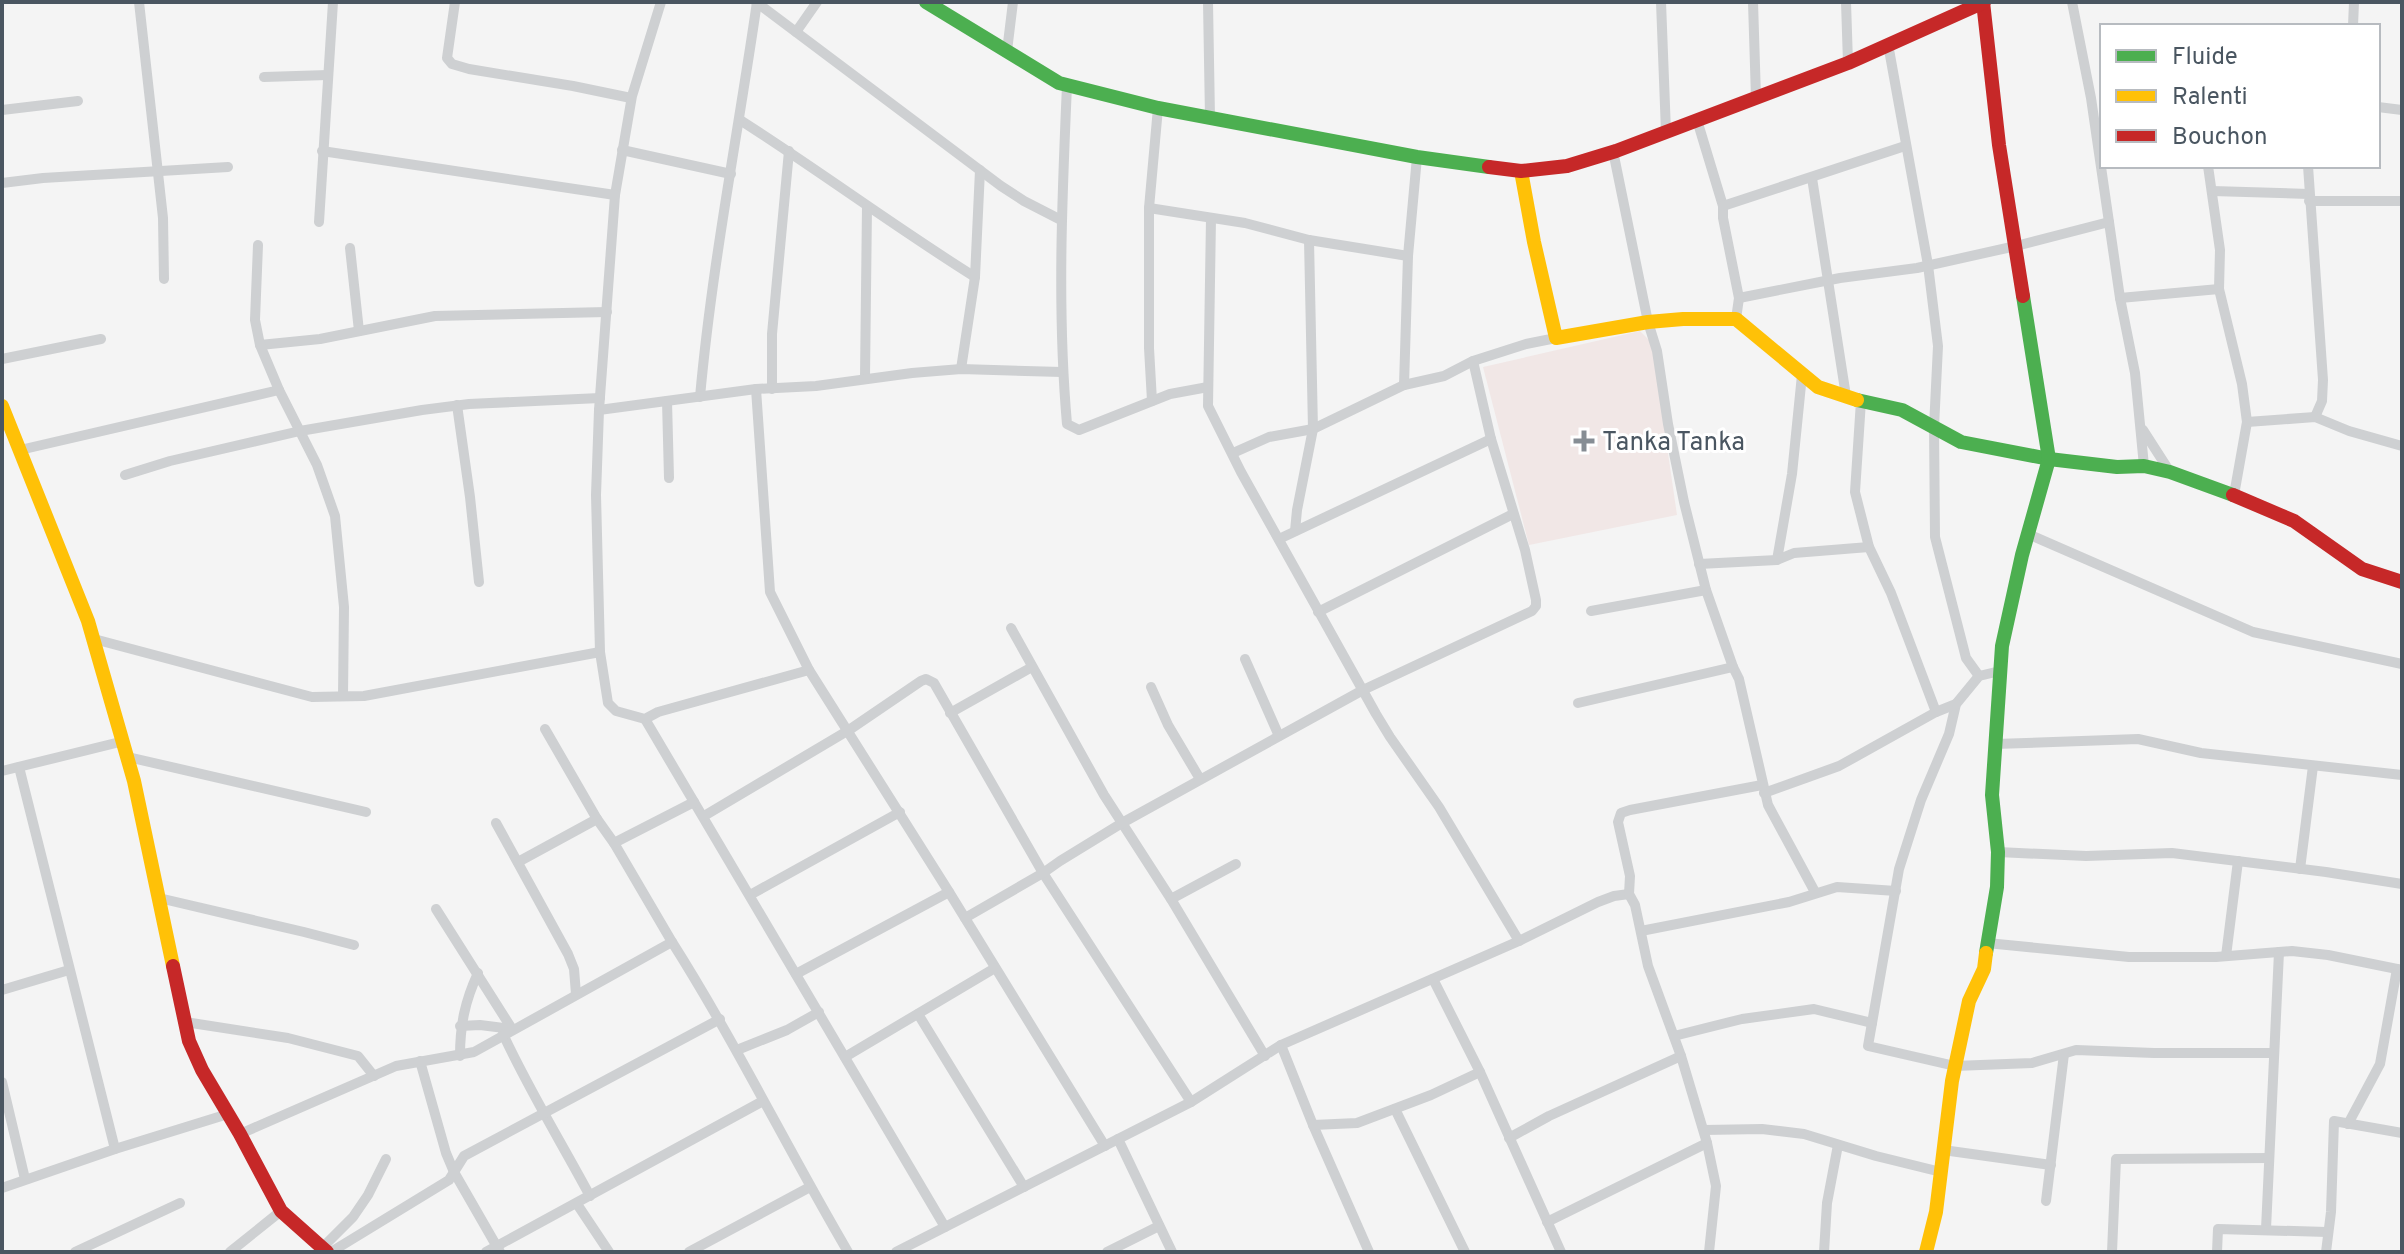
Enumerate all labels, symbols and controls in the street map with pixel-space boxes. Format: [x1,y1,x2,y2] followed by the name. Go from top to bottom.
[2100,24,2380,168] legend
[2172,43,2238,73] text: Fluide
[2172,83,2248,113] text: Ralenti
[2172,123,2267,153] text: Bouchon
[1602,427,1745,460] place label: Tanka Tanka
[1573,430,1595,452] marker: Tanka Tanka

